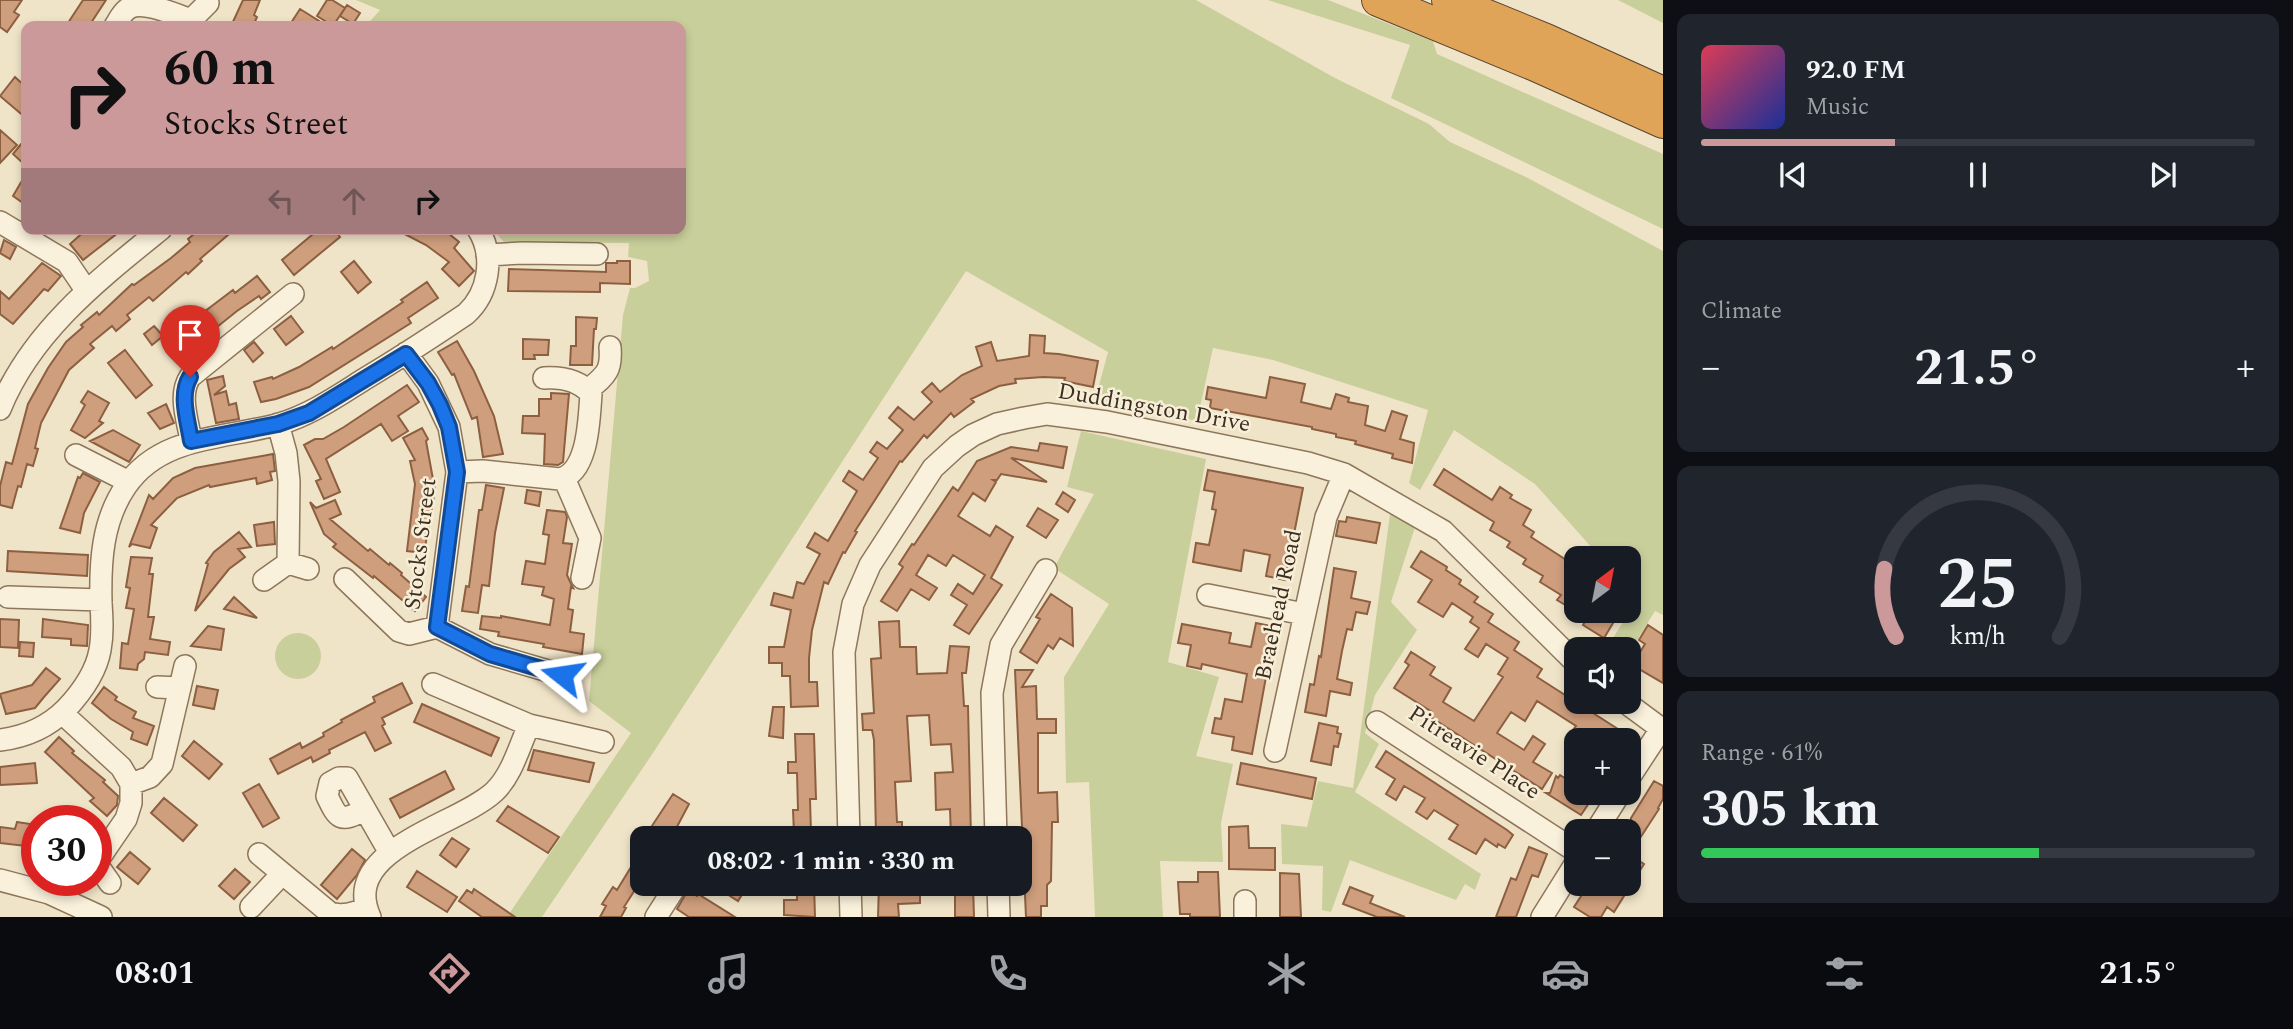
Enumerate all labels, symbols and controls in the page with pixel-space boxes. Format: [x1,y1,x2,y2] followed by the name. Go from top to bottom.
[164,32,275,107] text: 60 m
[49,49,140,140] icon: right
[1806,50,1906,90] text: 92.0 FM
[1806,90,1869,125] text: Music
[164,100,348,149] text: Stocks Street
[1774,156,1812,194] icon: previous
[1959,156,1997,194] icon: pause
[2144,156,2182,194] icon: next
[262,182,300,220] icon: left
[335,182,373,220] icon: ahead
[408,182,446,220] icon: right
[1701,294,1782,329] text: Climate
[160,305,220,377] pin
[171,316,209,354] icon: arrive
[1914,329,2042,408] text: 21.5°
[1701,339,1720,397] text: −
[2236,339,2255,397] text: +
[1055,374,1253,442] street label: Duddingston Drive
[396,476,446,612] street label: Stocks Street
[1246,526,1312,684] street label: Braehead Road
[1937,531,2019,642] text: 25
[1564,546,1642,623] north arrow
[1564,546,1641,896] map controls
[1950,618,2006,656] text: km/h
[1564,637,1641,714] button: sound
[525,638,599,712] position arrow
[1401,697,1547,809] street label: Pitreavie Place
[1564,728,1641,805] button: +
[1701,736,1822,771] text: Range · 61%
[1701,770,1880,849] text: 305 km
[21,805,112,896] speed limit sign: 30
[1564,819,1641,896] button: −
[707,841,955,881] text: 08:02 · 1 min · 330 m
[115,949,195,998] text: 08:01
[425,949,474,998] icon: directions
[704,949,753,998] icon: music
[983,949,1032,998] icon: phone
[1262,949,1311,998] icon: climate
[1541,949,1590,998] icon: car
[1820,949,1869,998] icon: filters
[2100,949,2178,998] text: 21.5°

